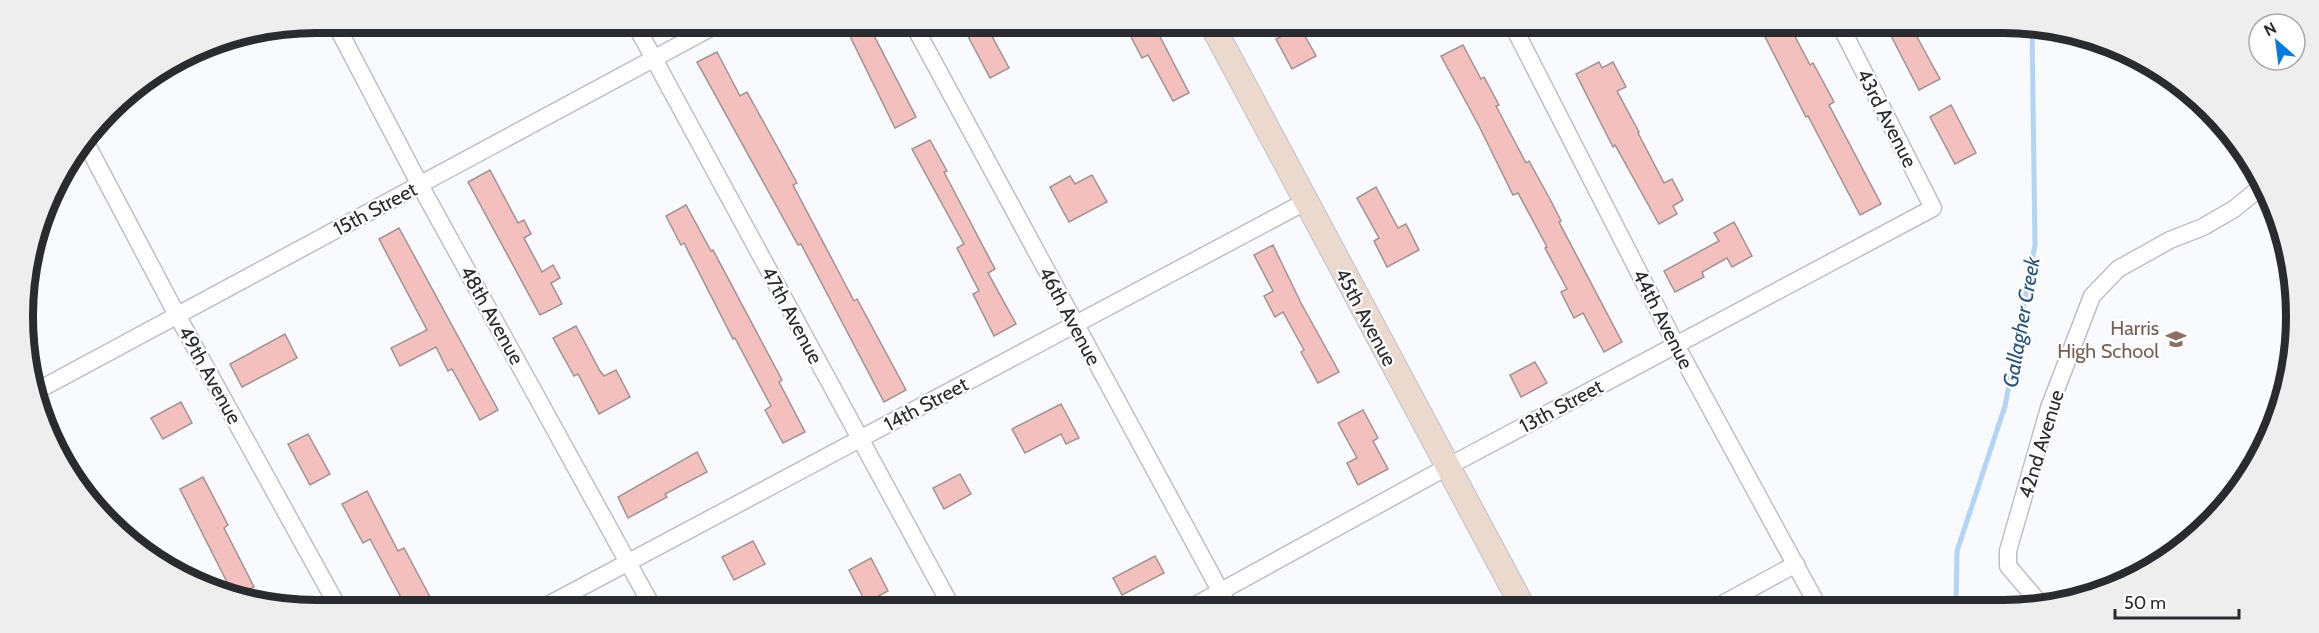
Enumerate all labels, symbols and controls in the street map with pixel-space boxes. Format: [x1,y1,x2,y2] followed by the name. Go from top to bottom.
[2247,12,2307,72] north arrow
[2261,18,2280,40] text: N
[1852,65,1922,171] street label: 43rd Avenue
[329,177,421,241] street label: 15th Street
[1997,254,2045,389] water label: Gallagher Creek
[455,261,529,369] street label: 48th Avenue
[756,262,828,368] street label: 47th Avenue
[1034,263,1106,369] street label: 46th Avenue
[1330,264,1402,370] street label: 45th Avenue
[1628,265,1698,373] street label: 44th Avenue
[2057,316,2159,363] place label: Harris High School
[173,322,247,428] street label: 49th Avenue
[2164,327,2188,351] school or university icon: Harris High School
[880,372,972,436] street label: 14th Street
[1515,374,1607,438] street label: 13th Street
[2013,387,2069,501] street label: 42nd Avenue
[2115,582,2240,620] scale bar
[2124,592,2166,614] text: 50 m

